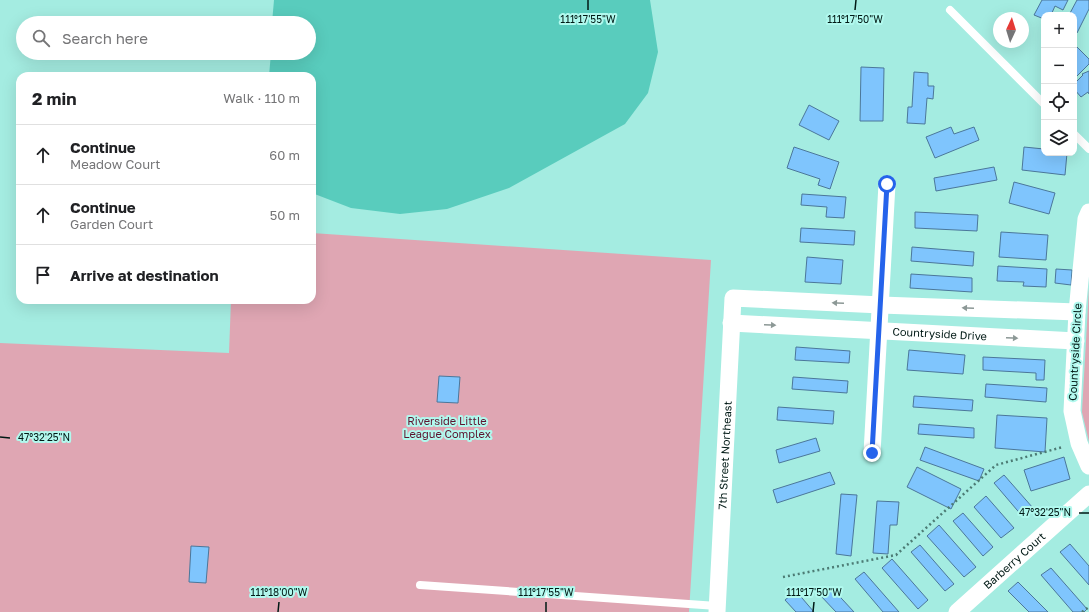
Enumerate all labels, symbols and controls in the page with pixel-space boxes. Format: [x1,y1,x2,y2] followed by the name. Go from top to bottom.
[993,12,1029,48] north arrow
[1041,12,1077,156] map controls
[1041,12,1077,48] button: +
[560,13,616,25] text: 111°17'55"W
[827,13,883,25] text: 111°17'50"W
[16,16,316,60] search box
[30,27,52,49] icon: search
[62,29,148,47] text: Search here
[1041,48,1077,84] button: −
[1041,84,1077,120] button: locate
[32,88,76,109] text: 2 min
[223,90,300,106] text: Walk · 110 m
[1041,120,1077,156] button: layers
[70,138,136,156] text: Continue
[32,144,54,166] icon: ahead
[269,147,300,163] text: 60 m
[70,156,161,172] text: Meadow Court
[878,175,896,193] route start
[70,198,136,216] text: Continue
[32,204,54,226] icon: ahead
[270,207,300,223] text: 50 m
[70,216,153,232] text: Garden Court
[32,264,54,286] icon: arrive
[70,266,219,284] text: Arrive at destination
[832,299,844,306] one-way arrow
[1065,303,1084,401] street label: Countryside Circle
[961,305,974,311] one-way arrow
[764,321,776,328] one-way arrow
[892,324,987,342] street label: Countryside Drive
[1006,334,1018,341] one-way arrow
[715,401,734,510] street label: 7th Street Northeast
[403,414,491,440] park label: Riverside Little League Complex
[18,431,70,443] text: 47°32'25"N
[863,444,881,462] route end
[1019,506,1071,518] text: 47°32'25"N
[980,529,1048,591] street label: Barberry Court
[251,586,308,598] text: 111°18'00"W
[518,586,574,598] text: 111°17'55"W
[786,586,842,598] text: 111°17'50"W

